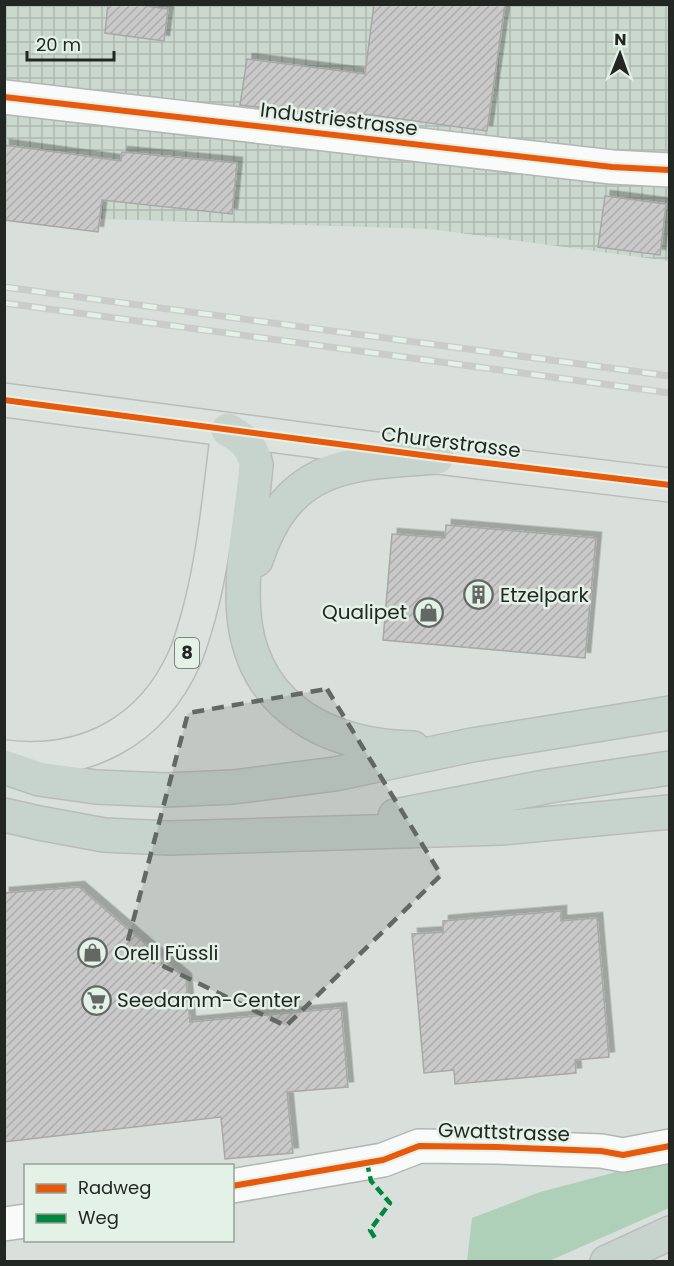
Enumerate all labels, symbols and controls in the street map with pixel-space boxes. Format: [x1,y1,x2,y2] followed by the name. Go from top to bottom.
[27,24,114,62] scale bar
[590,24,650,84] north arrow
[614,28,626,51] text: N
[36,32,81,57] text: 20 m
[259,95,419,143] street label: Industriestrasse
[380,420,522,464] street label: Churerstrasse
[463,579,495,611] building icon: Etzelpark
[500,581,589,609] place label: Etzelpark
[412,596,444,628] shop icon: Qualipet
[322,598,407,626] place label: Qualipet
[175,638,199,668] road number: 8
[77,937,109,969] shop icon: Orell Füssli
[114,939,218,967] place label: Orell Füssli
[80,984,112,1016] supermarket icon: Seedamm-Center
[117,986,301,1014] place label: Seedamm-Center
[438,1116,570,1148] street label: Gwattstrasse
[24,1164,234,1242] legend
[78,1175,151,1200] text: Radweg
[78,1205,119,1230] text: Weg

